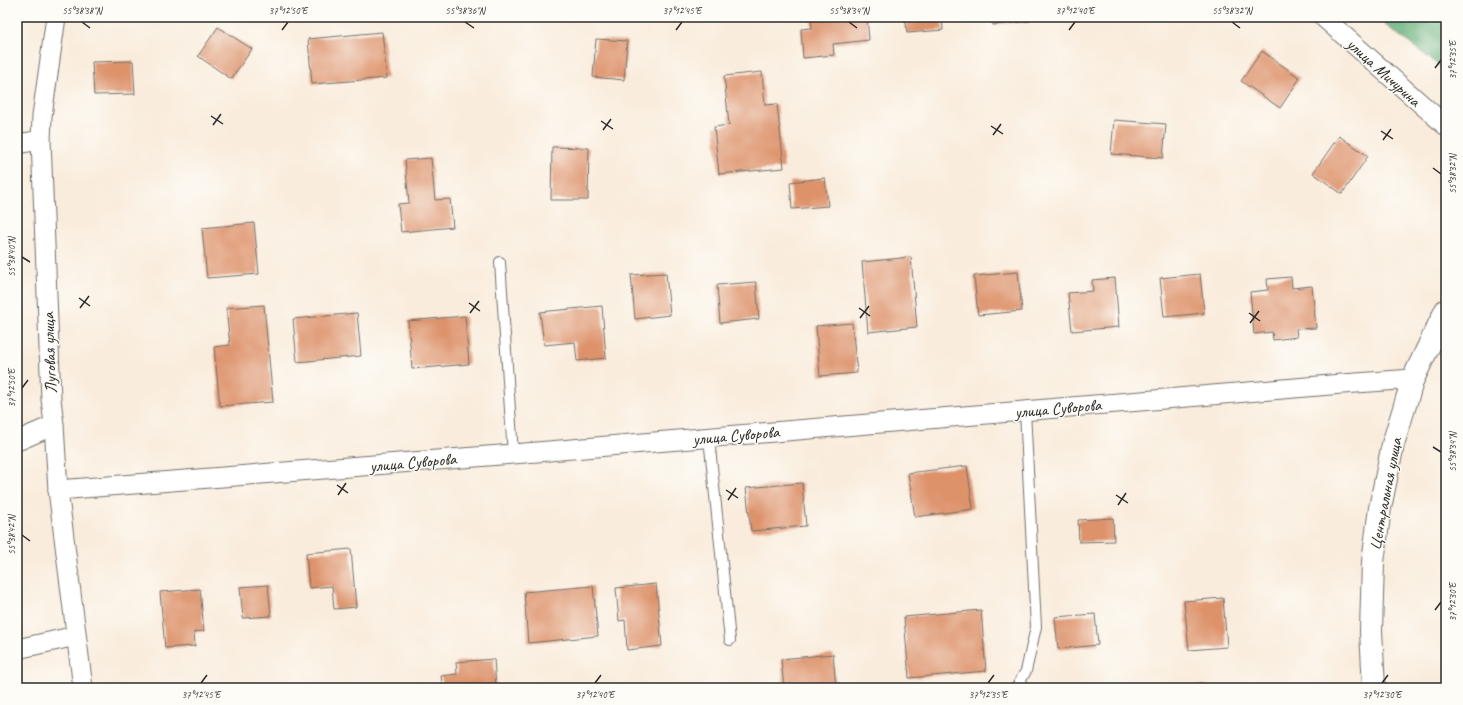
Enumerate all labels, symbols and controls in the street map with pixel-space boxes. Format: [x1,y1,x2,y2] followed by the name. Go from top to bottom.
[62,4,104,17] text: 55°38'38"N
[269,4,309,17] text: 37°12'50"E
[445,4,487,17] text: 55°38'36"N
[663,4,703,17] text: 37°12'45"E
[829,4,871,17] text: 55°38'34"N
[1056,4,1096,17] text: 37°12'40"E
[1212,4,1254,17] text: 55°38'32"N
[1342,33,1426,112] street label: улица Мичурина
[1446,39,1459,79] text: 37°12'35"E
[1446,152,1459,194] text: 55°38'32"N
[5,235,18,277] text: 55°38'40"N
[38,311,61,394] street label: Луговая улица
[5,367,18,407] text: 37°12'50"E
[1013,394,1104,423] street label: улица Суворова
[691,421,782,450] street label: улица Суворова
[1446,430,1459,472] text: 55°38'34"N
[1364,435,1407,552] street label: Центральная улица
[368,448,459,477] street label: улица Суворова
[5,513,18,555] text: 55°38'42"N
[1446,581,1459,621] text: 37°12'30"E
[182,688,222,701] text: 37°12'45"E
[576,688,616,701] text: 37°12'40"E
[969,688,1009,701] text: 37°12'35"E
[1363,688,1403,701] text: 37°12'30"E

